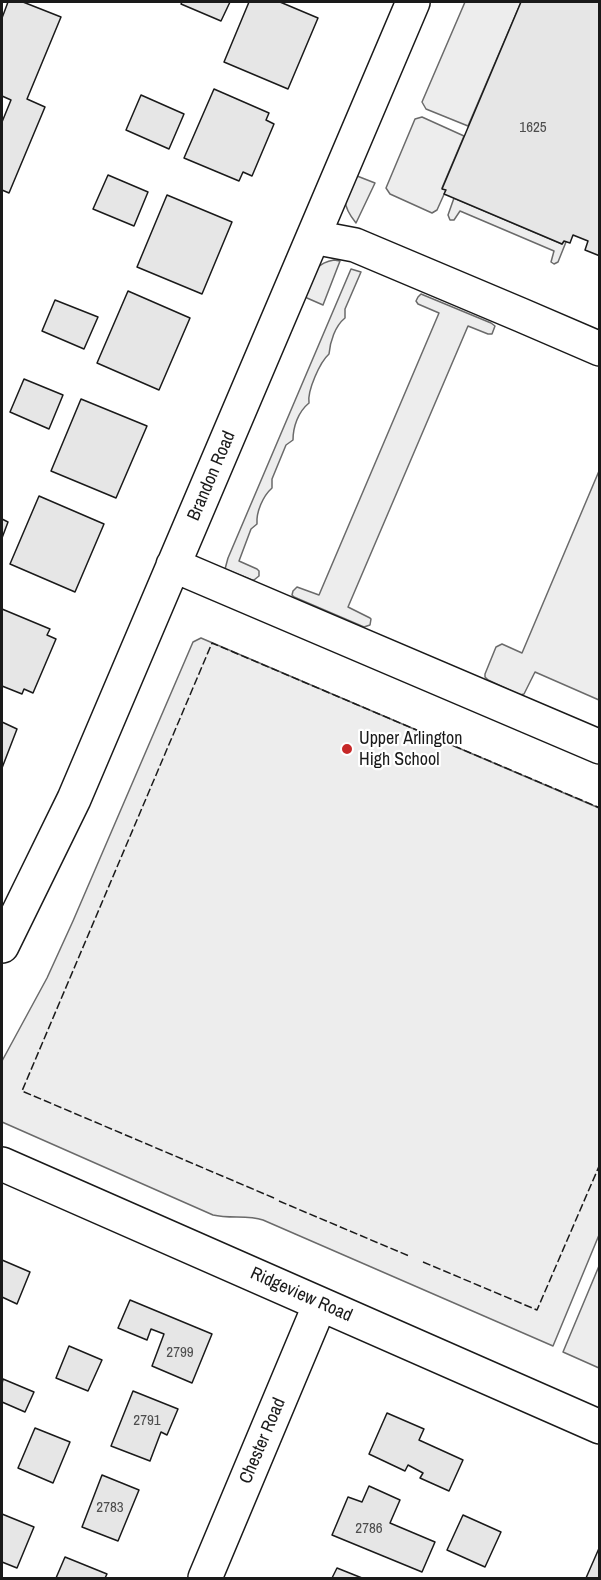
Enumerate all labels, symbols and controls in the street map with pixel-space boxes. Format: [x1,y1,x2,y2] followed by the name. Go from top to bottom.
[519,119,547,137] house number: 1625
[183,428,241,524] street label: Brandon Road
[359,728,462,771] place label: Upper Arlington High School
[340,742,354,756] marker: Upper Arlington High School
[247,1263,355,1327] street label: Ridgeview Road
[166,1344,194,1362] house number: 2799
[235,1395,291,1487] street label: Chester Road
[133,1412,161,1430] house number: 2791
[96,1499,124,1517] house number: 2783
[355,1520,383,1538] house number: 2786

